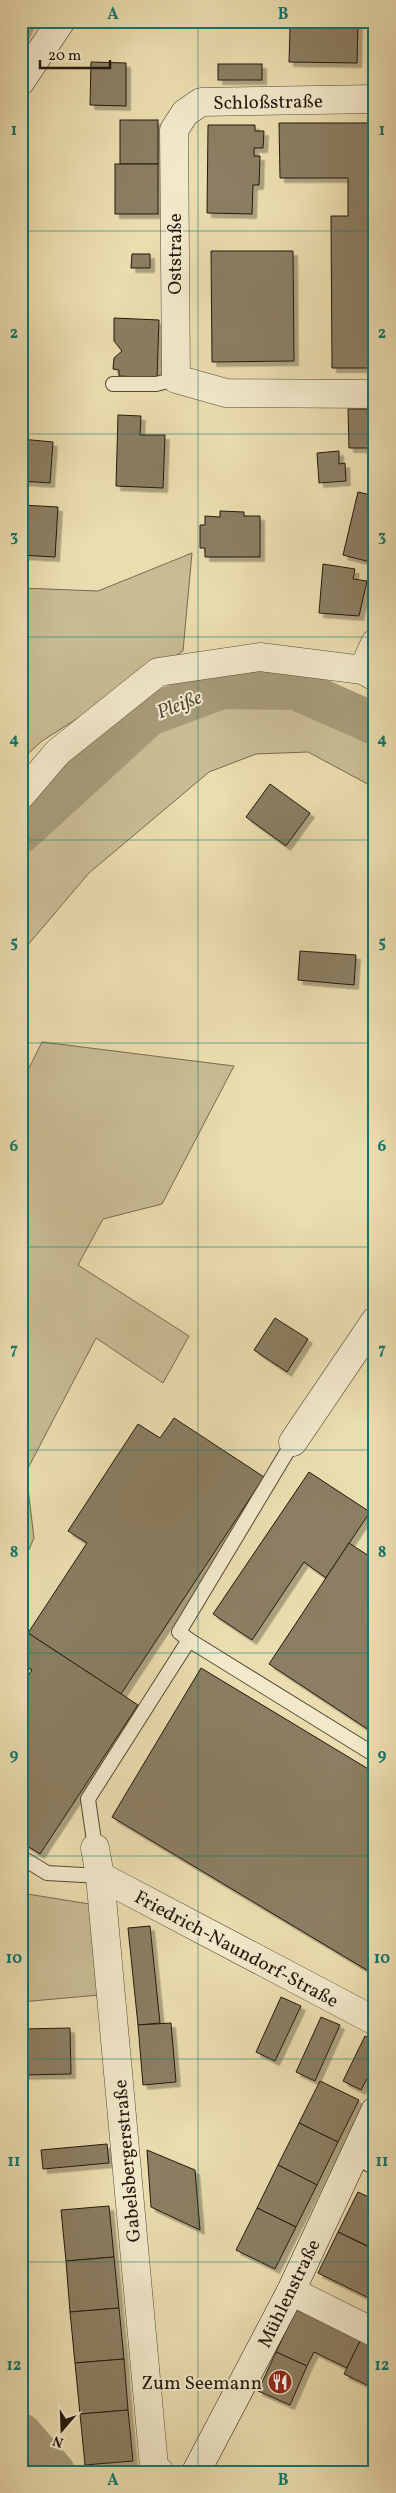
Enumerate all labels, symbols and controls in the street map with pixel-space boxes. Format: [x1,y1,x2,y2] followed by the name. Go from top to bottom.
[107,4,119,26] text: A
[278,4,289,26] text: B
[40,38,110,70] scale bar
[48,46,81,67] text: 20 m
[213,89,323,117] street label: Schloßstraße
[11,120,17,142] text: 1
[379,120,385,142] text: 1
[163,213,189,295] street label: Oststraße
[10,323,18,345] text: 2
[378,323,386,345] text: 2
[10,526,18,548] text: 3
[378,526,386,548] text: 3
[153,684,207,727] water label: Pleiße
[9,729,19,751] text: 4
[377,729,387,751] text: 4
[10,932,18,954] text: 5
[378,932,386,954] text: 5
[10,1136,19,1158] text: 6
[378,1136,387,1158] text: 6
[10,1339,18,1361] text: 7
[378,1339,386,1361] text: 7
[10,1542,18,1564] text: 8
[378,1542,386,1564] text: 8
[10,1745,19,1767] text: 9
[378,1745,387,1767] text: 9
[129,1885,343,2015] street label: Friedrich-Naundorf-Straße
[6,1948,22,1970] text: 10
[374,1948,390,1970] text: 10
[108,2078,148,2243] street label: Gabelsbergerstraße
[8,2151,20,2173] text: 11
[376,2151,388,2173] text: 11
[252,2235,327,2353] street label: Mühlenstraße
[7,2355,21,2377] text: 12
[375,2355,389,2377] text: 12
[267,2369,293,2395] restaurant icon: Zum Seemann
[141,2371,262,2397] place label: Zum Seemann
[38,2406,88,2456] north arrow
[50,2430,66,2452] text: N
[107,2470,119,2492] text: A
[278,2470,289,2492] text: B

